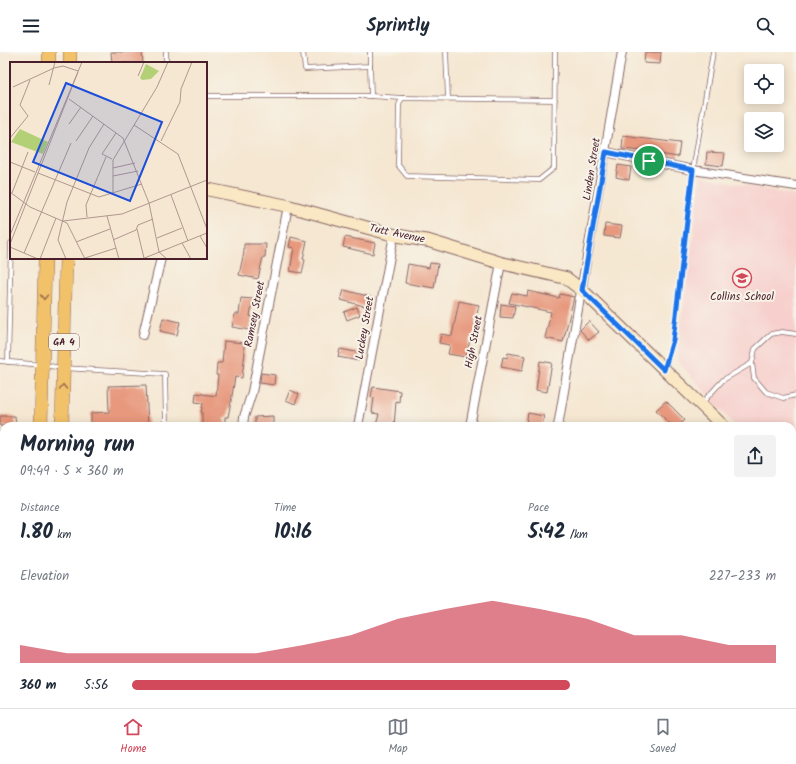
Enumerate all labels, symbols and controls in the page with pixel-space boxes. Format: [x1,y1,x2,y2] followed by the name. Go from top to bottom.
[366,12,430,41] text: Sprintly
[20,15,42,37] icon: menu
[754,15,776,37] icon: search
[10,62,207,259] inset map
[744,64,784,152] map controls
[744,64,784,104] button: locate
[744,112,784,152] button: layers
[578,136,606,202] street label: Linden Street
[632,144,666,178] pin
[638,150,660,172] icon: arrive
[367,219,427,249] street label: Tutt Avenue
[731,267,753,289] school or university icon: Collins School
[240,278,270,349] street label: Ramsey Street
[710,288,774,306] place label: Collins School
[40,294,48,300] one-way arrow
[351,294,380,361] street label: Luckey Street
[460,313,488,370] street label: High Street
[49,334,79,350] road number: GA 4
[58,384,67,390] one-way arrow
[20,428,135,463] text: Morning run
[734,435,776,477] button: share
[20,461,124,482] text: 09:49 · 5 × 360 m
[20,499,60,517] text: Distance
[274,499,296,517] text: Time
[528,499,549,517] text: Pace
[20,517,53,549] text: 1.80
[274,517,312,549] text: 10:16
[528,517,566,549] text: 5:42
[53,526,71,544] text: km
[566,526,588,544] text: /km
[20,566,69,587] text: Elevation
[709,566,776,587] text: 227–233 m
[20,675,56,696] text: 360 m
[84,675,108,696] text: 5:56
[120,716,146,758] tab: Home
[387,716,409,758] tab: Map
[650,716,676,758] tab: Saved

